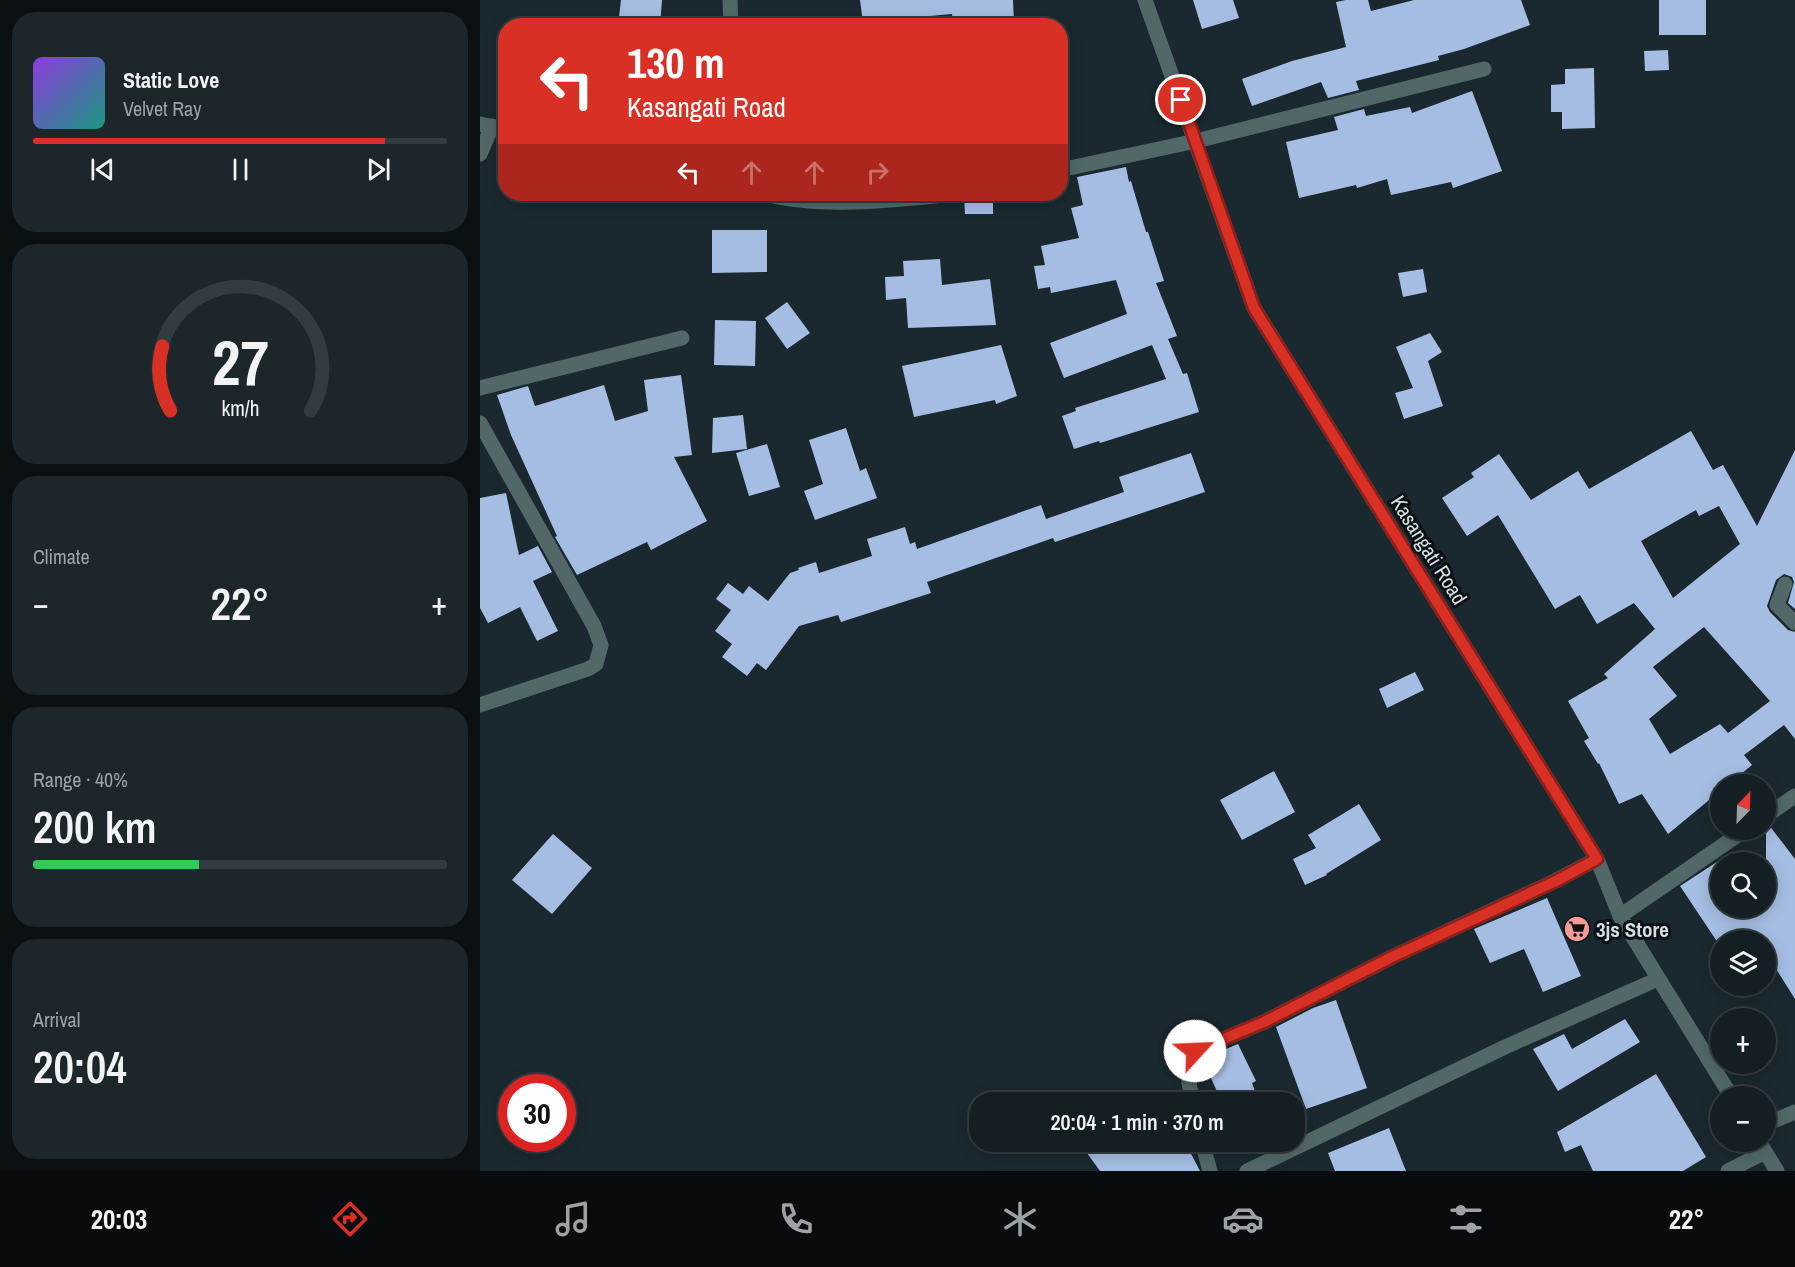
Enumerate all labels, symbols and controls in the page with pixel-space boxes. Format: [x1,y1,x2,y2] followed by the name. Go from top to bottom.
[627,35,725,91] text: 130 m
[528,42,606,120] icon: left
[123,65,219,95] text: Static Love
[1155,74,1206,125] pin
[1164,83,1197,116] icon: arrive
[627,89,786,125] text: Kasangati Road
[123,95,201,122] text: Velvet Ray
[86,153,119,186] icon: previous
[224,153,257,186] icon: pause
[362,153,395,186] icon: next
[672,156,705,189] icon: left
[735,156,768,189] icon: ahead
[798,156,831,189] icon: ahead
[861,156,894,189] icon: right
[212,320,268,404] text: 27
[221,394,259,423] text: km/h
[1384,490,1474,610] street label: Kasangati Road
[33,543,90,570] text: Climate
[210,573,270,634] text: 22°
[33,581,49,625] text: −
[431,581,447,625] text: +
[33,766,128,793] text: Range · 40%
[1710,774,1776,840] north arrow
[1710,774,1776,1152] map controls
[33,796,157,857] text: 200 km
[1710,852,1776,918] button: search
[1562,914,1592,944] supermarket icon: 3js Store
[1596,915,1669,944] place label: 3js Store
[1710,930,1776,996] button: layers
[33,1006,80,1033] text: Arrival
[1710,1008,1776,1074] button: +
[1163,1019,1227,1083] position arrow
[33,1036,127,1097] text: 20:04
[498,1074,576,1152] speed limit sign: 30
[1710,1086,1776,1152] button: −
[1050,1107,1224,1137] text: 20:04 · 1 min · 370 m
[329,1198,371,1240] icon: directions
[552,1198,594,1240] icon: music
[775,1198,817,1240] icon: phone
[999,1198,1041,1240] icon: climate
[1222,1198,1264,1240] icon: car
[1445,1198,1487,1240] icon: filters
[91,1201,147,1237] text: 20:03
[1669,1201,1704,1237] text: 22°

